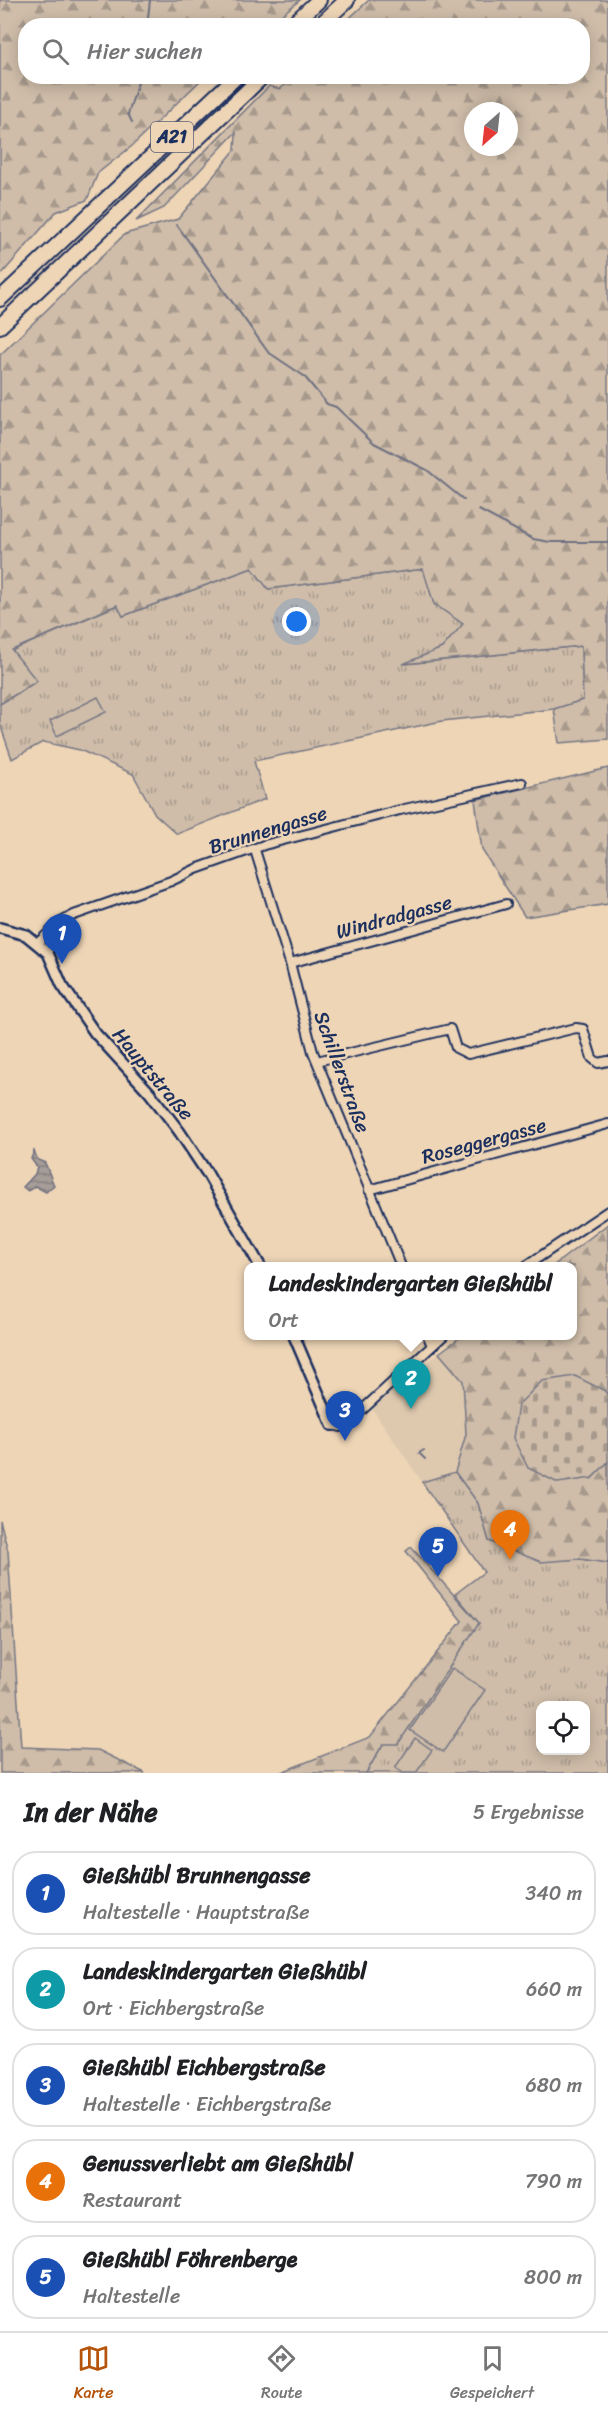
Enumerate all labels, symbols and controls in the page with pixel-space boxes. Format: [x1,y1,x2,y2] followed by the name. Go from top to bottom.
[18,18,590,84] search box
[87,32,202,71] text: Hier suchen
[39,35,72,68] icon: search
[464,102,518,156] north arrow
[151,122,193,152] road number: A21
[282,607,311,636] your location
[205,795,331,865] street label: Brunnengasse
[332,885,456,949] street label: Windradgasse
[42,914,82,964] pin: 1
[304,1006,380,1138] street label: Schillerstraße
[103,1019,203,1129] street label: Hauptstraße
[418,1108,550,1174] street label: Roseggergasse
[244,1262,577,1340] popup
[269,1264,552,1303] text: Landeskindergarten Gießhübl
[269,1303,299,1338] text: Ort
[392,1360,430,1409] pin: 2
[326,1392,364,1441] pin: 3
[490,1510,530,1560] pin: 4
[418,1528,458,1577] pin: 5
[536,1701,590,1755] map controls
[536,1701,590,1755] button: locate
[24,1789,158,1835] text: In der Nähe
[473,1795,584,1830] text: 5 Ergebnisse
[83,1856,311,1895] text: Gießhübl Brunnengasse
[41,1876,50,1911] text: 1
[525,1876,582,1911] text: 340 m
[83,1895,309,1930] text: Haltestelle · Hauptstraße
[83,1952,366,1991] text: Landeskindergarten Gießhübl
[40,1972,51,2007] text: 2
[526,1972,582,2007] text: 660 m
[83,1991,264,2026] text: Ort · Eichbergstraße
[83,2048,326,2087] text: Gießhübl Eichbergstraße
[40,2068,51,2103] text: 3
[525,2068,582,2103] text: 680 m
[83,2087,332,2122] text: Haltestelle · Eichbergstraße
[83,2144,353,2183] text: Genussverliebt am Gießhübl
[39,2164,52,2199] text: 4
[525,2164,582,2199] text: 790 m
[83,2183,182,2218] text: Restaurant
[83,2240,297,2279] text: Gießhübl Föhrenberge
[39,2260,52,2295] text: 5
[524,2260,582,2295] text: 800 m
[83,2279,180,2314] text: Haltestelle
[74,2342,113,2407] tab: Karte
[261,2342,302,2407] tab: Route
[450,2342,534,2407] tab: Gespeichert

